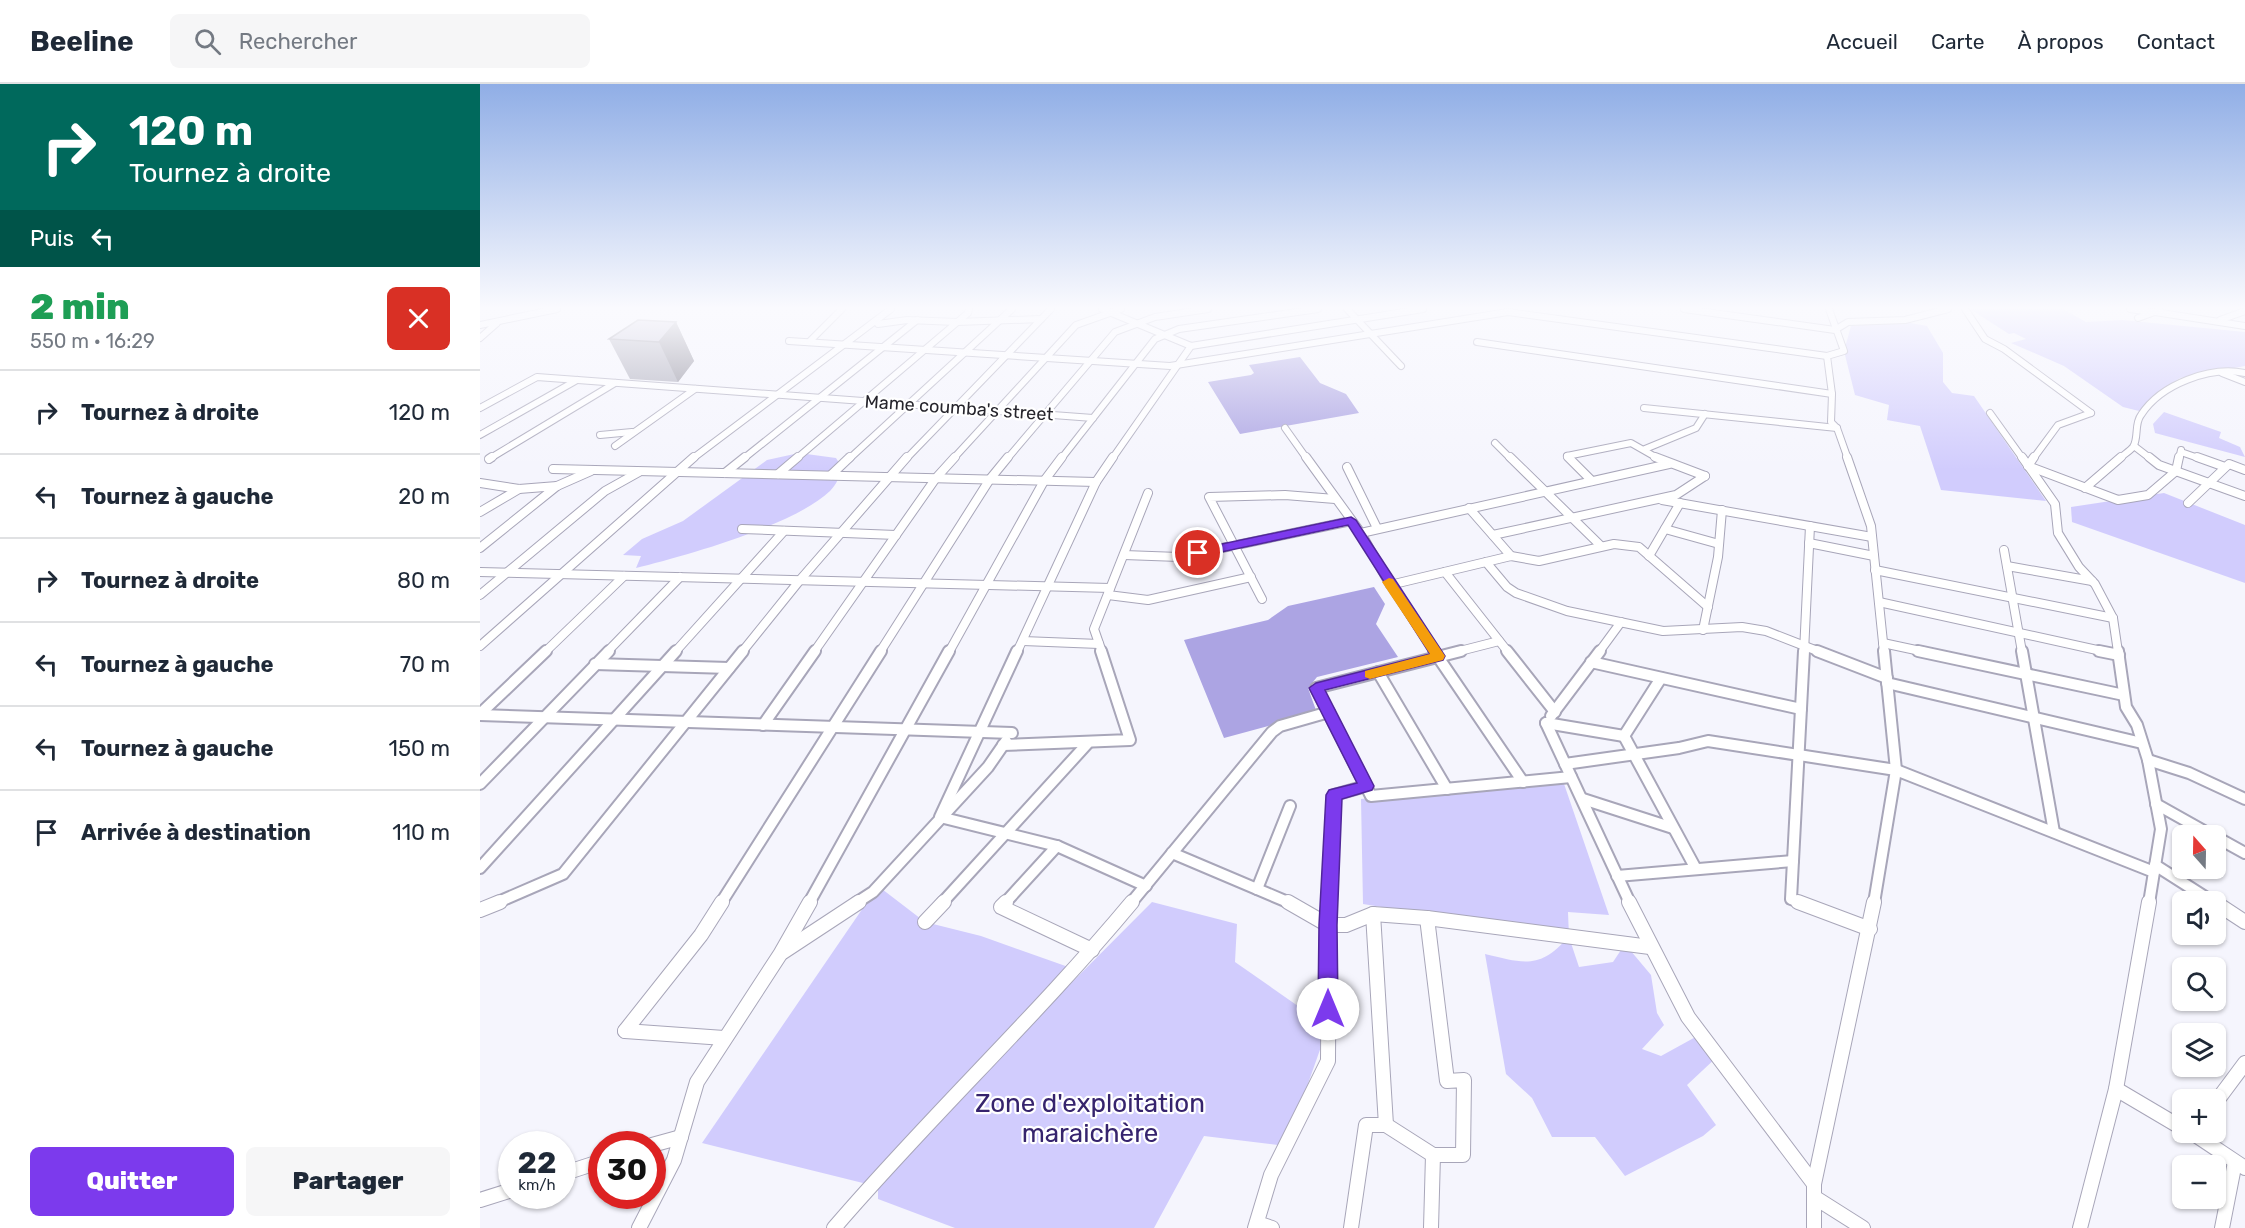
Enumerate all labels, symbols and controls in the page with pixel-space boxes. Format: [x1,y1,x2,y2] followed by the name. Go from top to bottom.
[170,14,590,68] search box
[30,25,134,58] text: Beeline
[191,25,224,58] icon: search
[239,28,357,55] text: Rechercher
[1826,29,1898,54] text: Accueil
[1931,29,1984,54] text: Carte
[2017,29,2104,54] text: À propos
[2137,29,2215,54] text: Contact
[129,106,253,156] text: 120 m
[30,108,108,186] icon: right
[129,157,331,189] text: Tournez à droite
[86,222,119,255] icon: left
[30,225,74,252] text: Puis
[30,285,130,328] text: 2 min
[387,287,450,350] button: close
[30,329,155,353] text: 550 m · 16:29
[864,390,1054,426] street label: Mame coumba's street
[30,396,63,429] icon: right
[81,399,259,426] text: Tournez à droite
[389,399,450,426] text: 120 m
[30,480,63,513] icon: left
[81,483,274,510] text: Tournez à gauche
[398,483,450,510] text: 20 m
[1172,527,1223,578] pin
[1181,536,1214,569] icon: arrive
[30,564,63,597] icon: right
[81,567,259,594] text: Tournez à droite
[397,567,450,594] text: 80 m
[30,648,63,681] icon: left
[81,651,274,678] text: Tournez à gauche
[400,651,450,678] text: 70 m
[30,732,63,765] icon: left
[81,735,274,762] text: Tournez à gauche
[389,735,450,762] text: 150 m
[30,816,63,849] icon: arrive
[81,819,311,846] text: Arrivée à destination
[392,819,450,846] text: 110 m
[2172,825,2226,879] north arrow
[2172,825,2226,1209] map controls
[2172,891,2226,945] button: sound
[2172,957,2226,1011] button: search
[1296,977,1360,1041] position arrow
[2172,1023,2226,1077] button: layers
[975,1088,1205,1149] park label: Zone d'exploitation maraichère
[2172,1089,2226,1143] button: +
[588,1131,666,1209] speed limit sign: 30
[518,1145,557,1181] text: 22
[30,1147,234,1216] button: Quitter
[246,1147,450,1216] button: Partager
[2172,1155,2226,1209] button: −
[518,1176,556,1194] text: km/h

